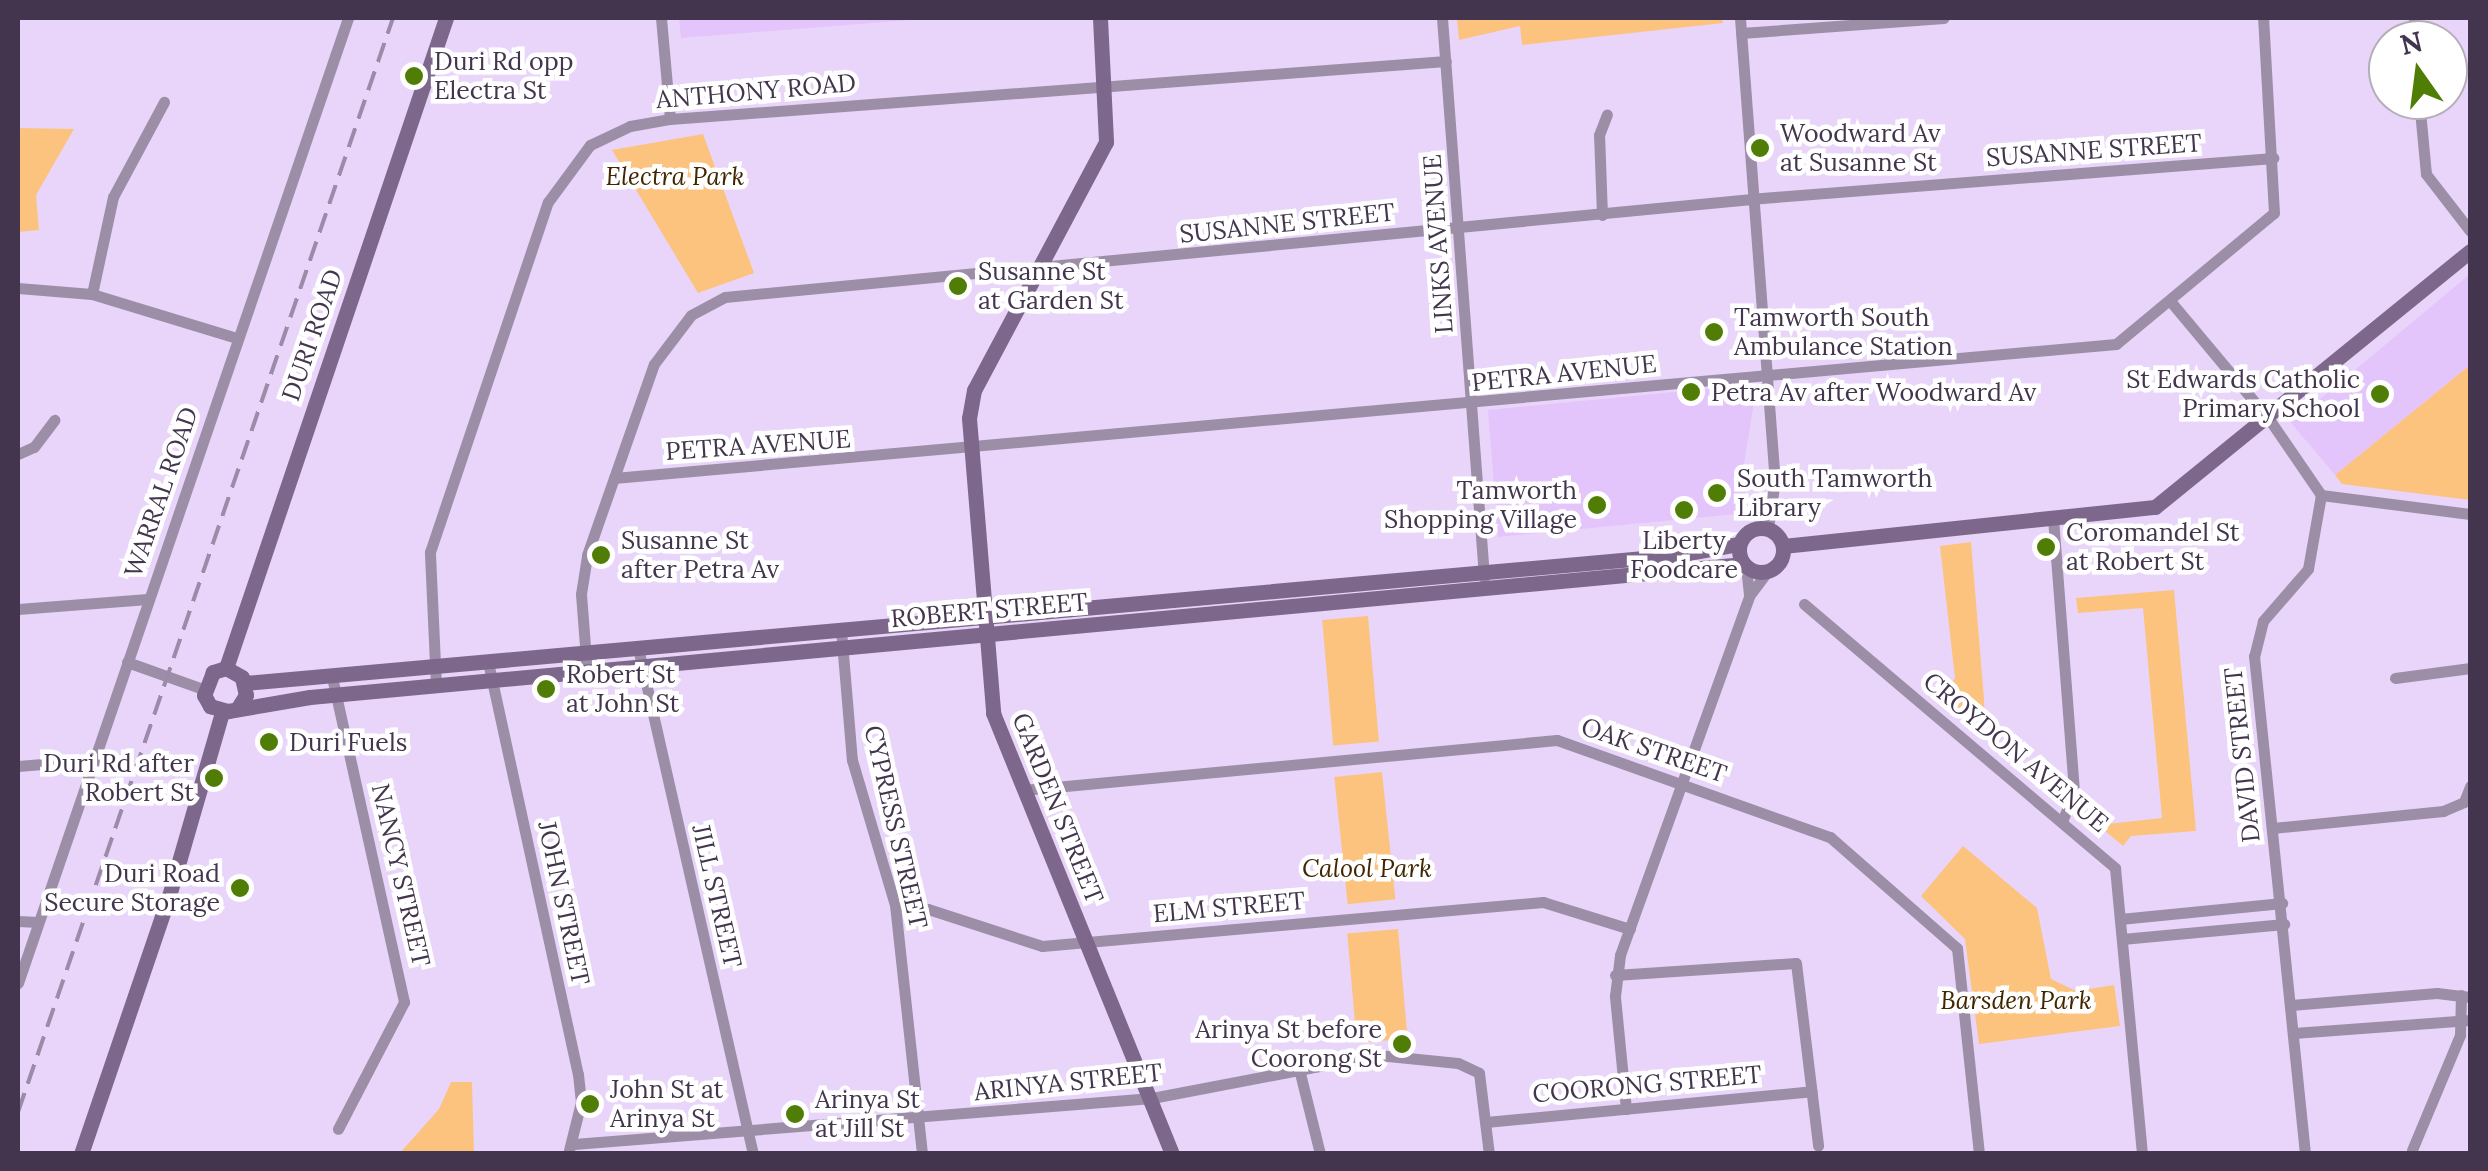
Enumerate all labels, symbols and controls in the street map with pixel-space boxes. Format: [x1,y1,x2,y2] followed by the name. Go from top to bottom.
[2368,20,2468,120] north arrow
[2396,23,2426,63] text: N
[434,47,573,106] place label: Duri Rd opp Electra St
[403,65,425,87] marker: Duri Rd opp Electra St
[655,67,857,115] street label: ANTHONY ROAD
[1780,119,1941,178] place label: Woodward Av at Susanne St
[1985,128,2203,172] street label: SUSANNE STREET
[1749,137,1771,159] marker: Woodward Av at Susanne St
[1417,153,1459,335] street label: LINKS AVENUE
[605,161,745,191] park label: Electra Park
[1178,197,1396,249] street label: SUSANNE STREET
[978,257,1124,316] place label: Susanne St at Garden St
[275,265,349,405] street label: DURI ROAD
[947,275,969,297] marker: Susanne St at Garden St
[1734,303,1953,362] place label: Tamworth South Ambulance Station
[1703,321,1725,343] marker: Tamworth South Ambulance Station
[1470,348,1658,398] street label: PETRA AVENUE
[2126,365,2360,424] place label: St Edwards Catholic Primary School
[1711,377,2036,407] place label: Petra Av after Woodward Av
[1680,381,1702,403] marker: Petra Av after Woodward Av
[2369,383,2391,405] marker: St Edwards Catholic Primary School
[118,403,204,581] street label: WARRAL ROAD
[664,424,852,466] street label: PETRA AVENUE
[1737,464,1932,523] place label: South Tamworth Library
[1384,476,1577,535] place label: Tamworth Shopping Village
[1706,482,1728,504] marker: South Tamworth Library
[1586,494,1608,516] marker: Tamworth Shopping Village
[1673,499,1695,521] marker: Liberty Foodcare
[2066,518,2239,577] place label: Coromandel St at Robert St
[621,526,779,585] place label: Susanne St after Petra Av
[1630,526,1738,585] place label: Liberty Foodcare
[2035,536,2057,558] marker: Coromandel St at Robert St
[590,544,612,566] marker: Susanne St after Petra Av
[889,586,1089,634] street label: ROBERT STREET
[566,660,679,719] place label: Robert St at John St
[1917,666,2115,838] street label: CROYDON AVENUE
[2218,666,2266,844] street label: DAVID STREET
[535,678,557,700] marker: Robert St at John St
[1006,708,1110,908] street label: GARDEN STREET
[1577,711,1731,789] street label: OAK STREET
[858,723,934,931] street label: CYPRESS STREET
[289,727,407,757] place label: Duri Fuels
[258,731,280,753] marker: Duri Fuels
[43,749,194,808] place label: Duri Rd after Robert St
[203,767,225,789] marker: Duri Rd after Robert St
[365,781,437,969] street label: NANCY STREET
[532,818,596,988] street label: JOHN STREET
[686,821,748,971] street label: JILL STREET
[1302,853,1432,883] park label: Calool Park
[44,859,220,918] place label: Duri Road Secure Storage
[229,877,251,899] marker: Duri Road Secure Storage
[1152,885,1306,929] street label: ELM STREET
[1940,985,2092,1015] park label: Barsden Park
[1195,1015,1382,1074] place label: Arinya St before Coorong St
[1391,1033,1413,1055] marker: Arinya St before Coorong St
[972,1057,1164,1107] street label: ARINYA STREET
[1531,1059,1763,1109] street label: COORONG STREET
[610,1075,723,1134] place label: John St at Arinya St
[815,1085,920,1144] place label: Arinya St at Jill St
[579,1093,601,1115] marker: John St at Arinya St
[784,1103,806,1125] marker: Arinya St at Jill St

